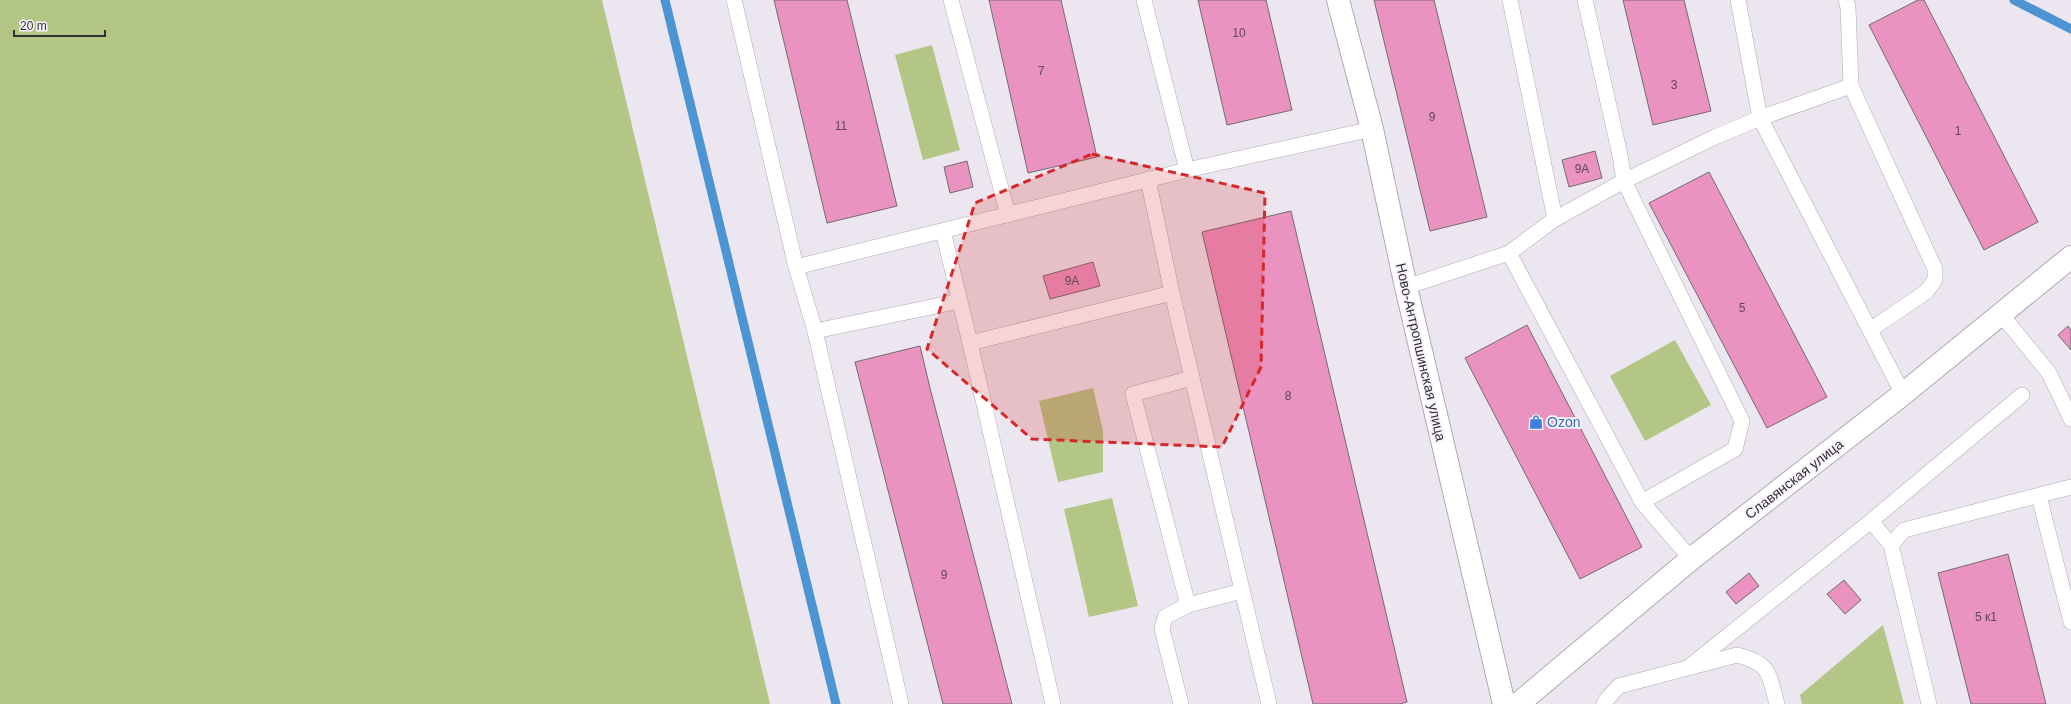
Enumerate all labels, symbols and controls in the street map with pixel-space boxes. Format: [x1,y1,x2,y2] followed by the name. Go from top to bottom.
[14,12,105,38] scale bar
[20,19,47,33] text: 20 m
[1232,26,1246,40] house number: 10
[1038,64,1045,78] house number: 7
[1671,78,1678,92] house number: 3
[1429,110,1436,124] house number: 9
[835,119,848,133] house number: 11
[1955,124,1962,138] house number: 1
[1575,162,1589,176] house number: 9А
[1393,261,1449,443] street label: Ново-Антропшинская улица
[1065,274,1079,288] house number: 9А
[1739,301,1746,315] house number: 5
[1285,389,1292,403] house number: 8
[1528,414,1544,430] shop icon: Ozon
[1547,414,1580,430] place label: Ozon
[1742,436,1846,522] street label: Славянская улица
[941,568,948,582] house number: 9
[1975,610,1997,624] house number: 5 к1

